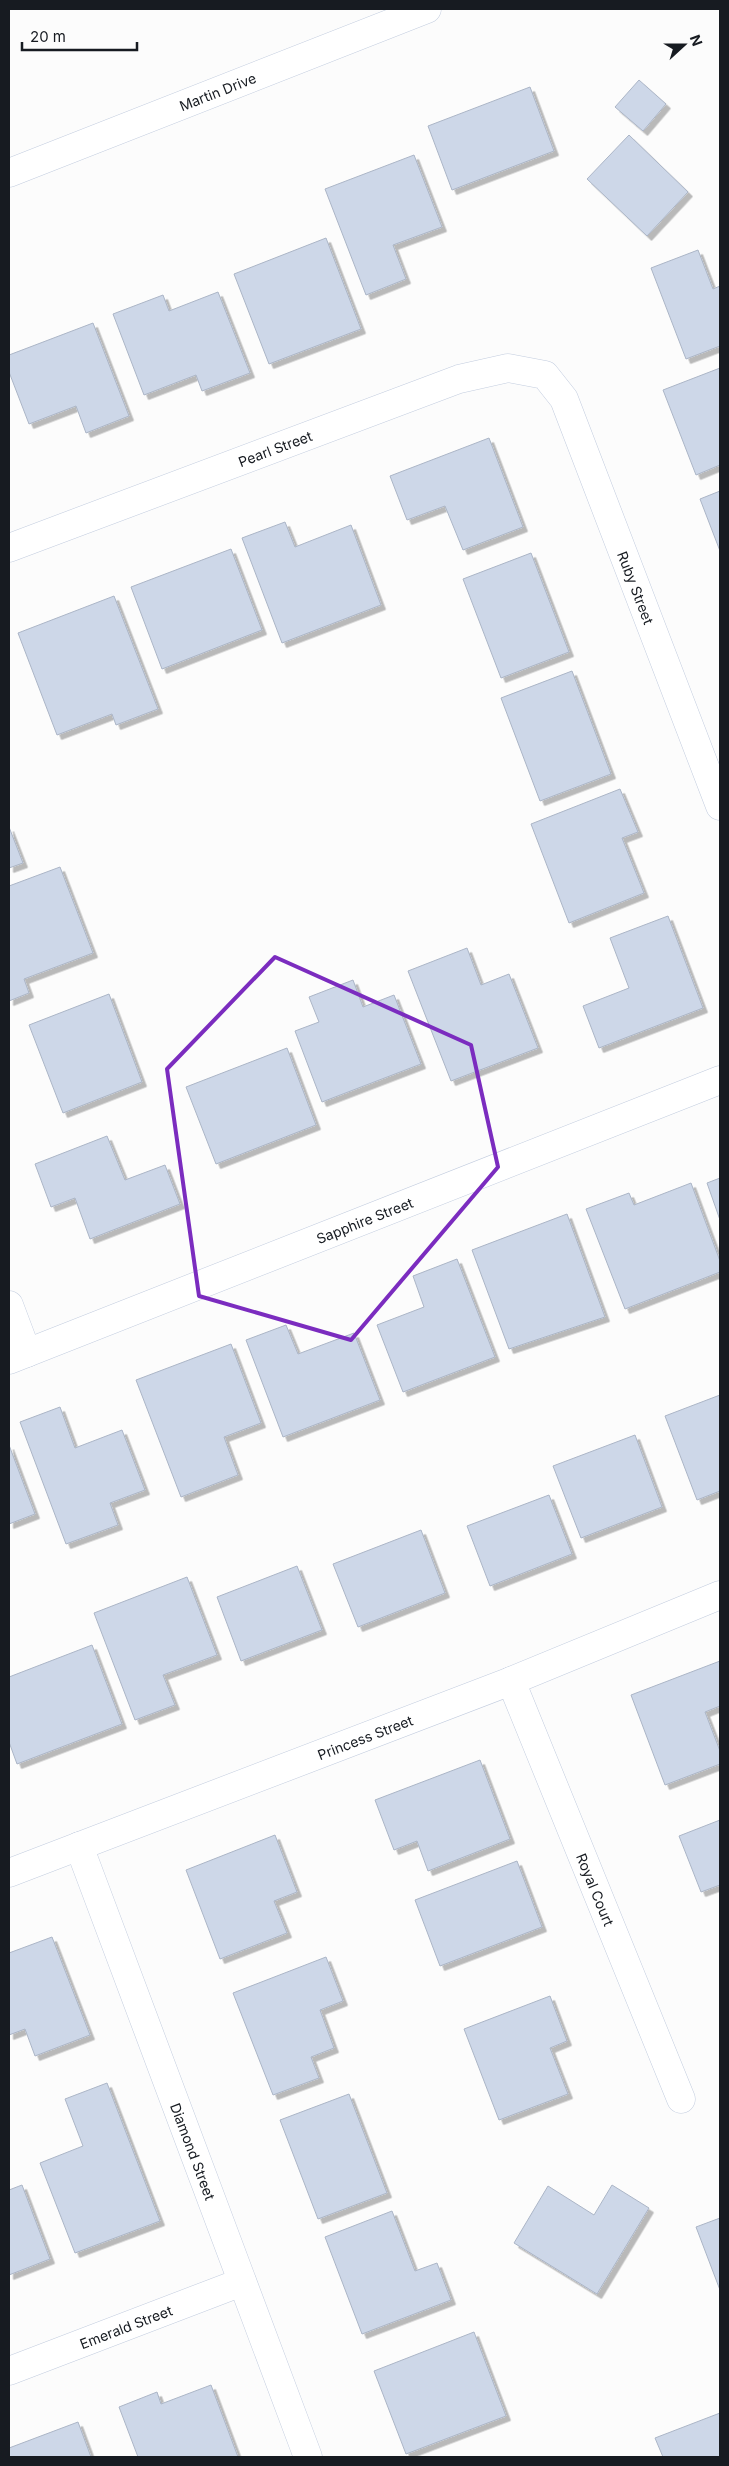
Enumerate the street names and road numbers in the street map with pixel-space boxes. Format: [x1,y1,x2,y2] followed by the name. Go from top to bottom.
[177,68,258,114] street label: Martin Drive
[236,426,314,470] street label: Pearl Street
[615,548,658,627] street label: Ruby Street
[314,1193,416,1247] street label: Sapphire Street
[315,1711,415,1763] street label: Princess Street
[573,1851,618,1929] street label: Royal Court
[167,2100,219,2203] street label: Diamond Street
[77,2301,175,2352] street label: Emerald Street

